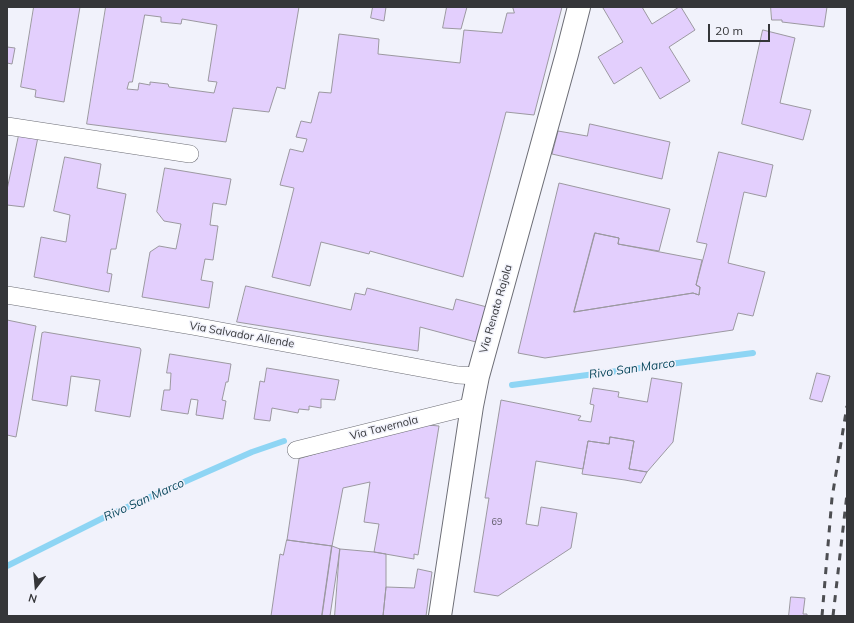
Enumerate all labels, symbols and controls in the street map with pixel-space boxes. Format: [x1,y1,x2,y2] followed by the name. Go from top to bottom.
[710,16,772,42] scale bar
[715,23,743,38] text: 20 m
[477,263,515,355] street label: Via Renato Rajola
[189,319,295,351] street label: Via Salvador Allende
[588,356,676,382] water label: Rivo San Marco
[349,413,419,443] street label: Via Tavernola
[101,476,187,524] water label: Rivo San Marco
[492,517,502,527] house number: 69
[16,567,56,607] north arrow
[27,591,39,606] text: N

